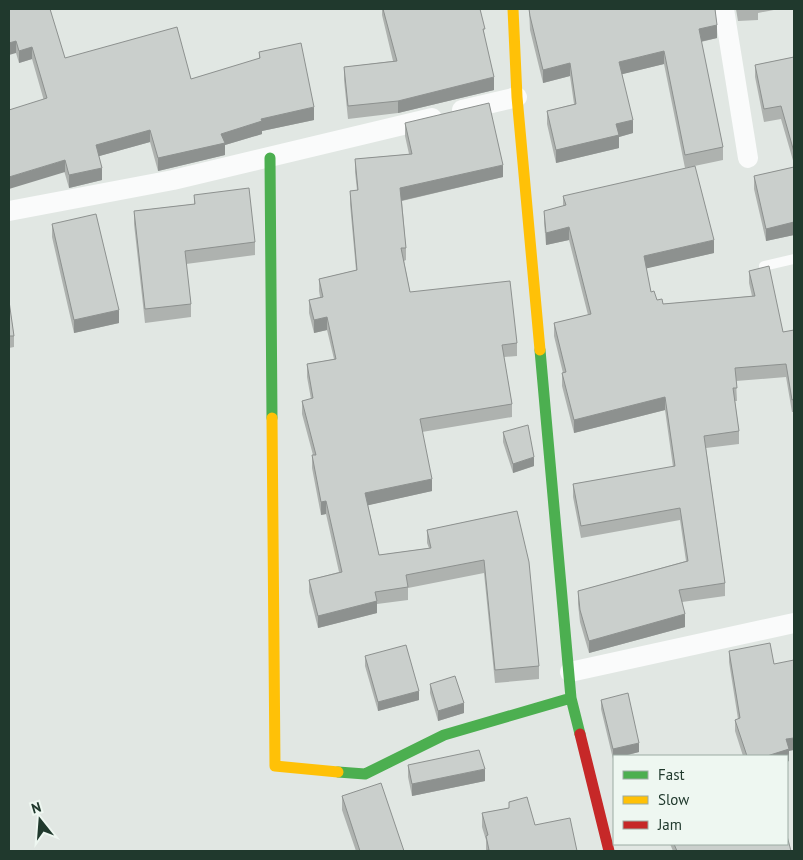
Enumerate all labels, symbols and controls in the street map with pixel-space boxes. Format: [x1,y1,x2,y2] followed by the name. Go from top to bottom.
[613,755,788,845] legend
[658,765,685,784] text: Fast
[658,790,689,809] text: Slow
[15,795,65,845] north arrow
[29,798,43,818] text: N
[657,815,682,834] text: Jam

